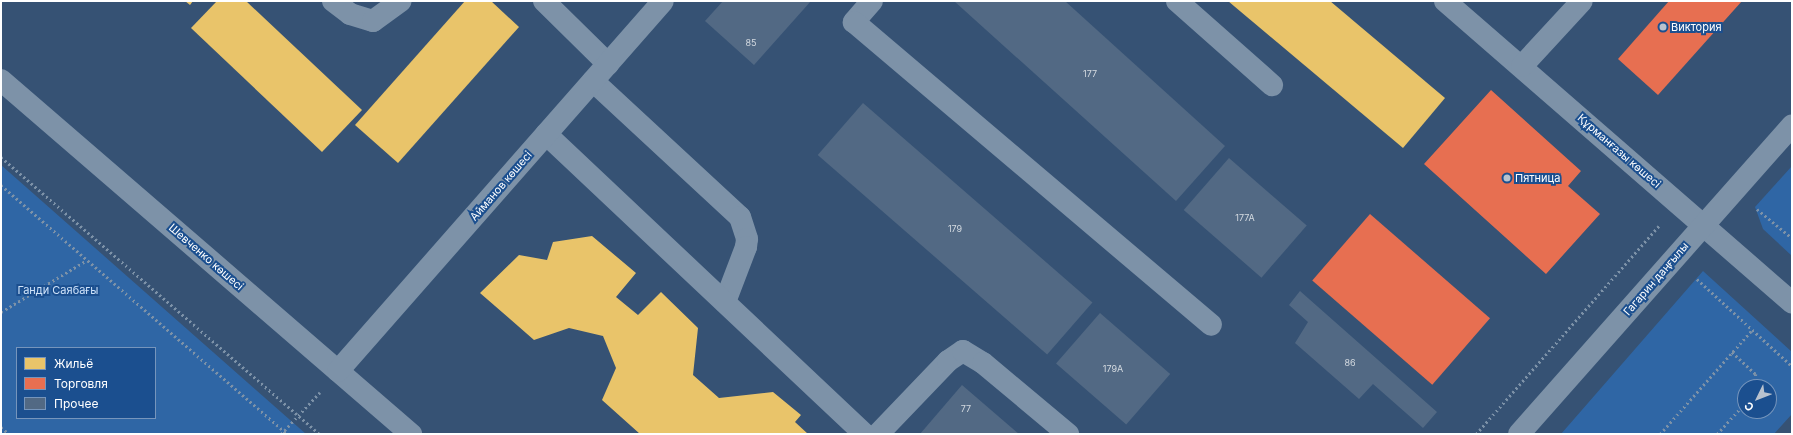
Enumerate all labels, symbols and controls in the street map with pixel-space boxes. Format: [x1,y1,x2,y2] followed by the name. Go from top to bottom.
[1671,20,1722,34] place label: Виктория
[1658,22,1668,32] marker: Виктория
[745,38,757,48] house number: 85
[1083,69,1097,79] house number: 177
[1575,111,1663,191] street label: Құрманғазы көшесі
[467,149,535,223] street label: Айманов көшесі
[1515,171,1560,185] place label: Пятница
[1502,173,1512,183] marker: Пятница
[1235,213,1255,223] house number: 177А
[166,221,246,293] street label: Шевченко көшесі
[948,224,962,234] house number: 179
[1621,240,1691,318] street label: Гагарин даңғылы
[18,283,98,297] park label: Ганди Саябағы
[16,347,156,419] legend
[54,356,93,371] text: Жильё
[1344,358,1356,368] house number: 86
[1103,364,1123,374] house number: 179А
[54,376,108,391] text: Торговля
[1737,379,1777,419] north arrow
[54,396,99,411] text: Прочее
[1741,399,1757,414] text: С
[961,404,971,414] house number: 77

